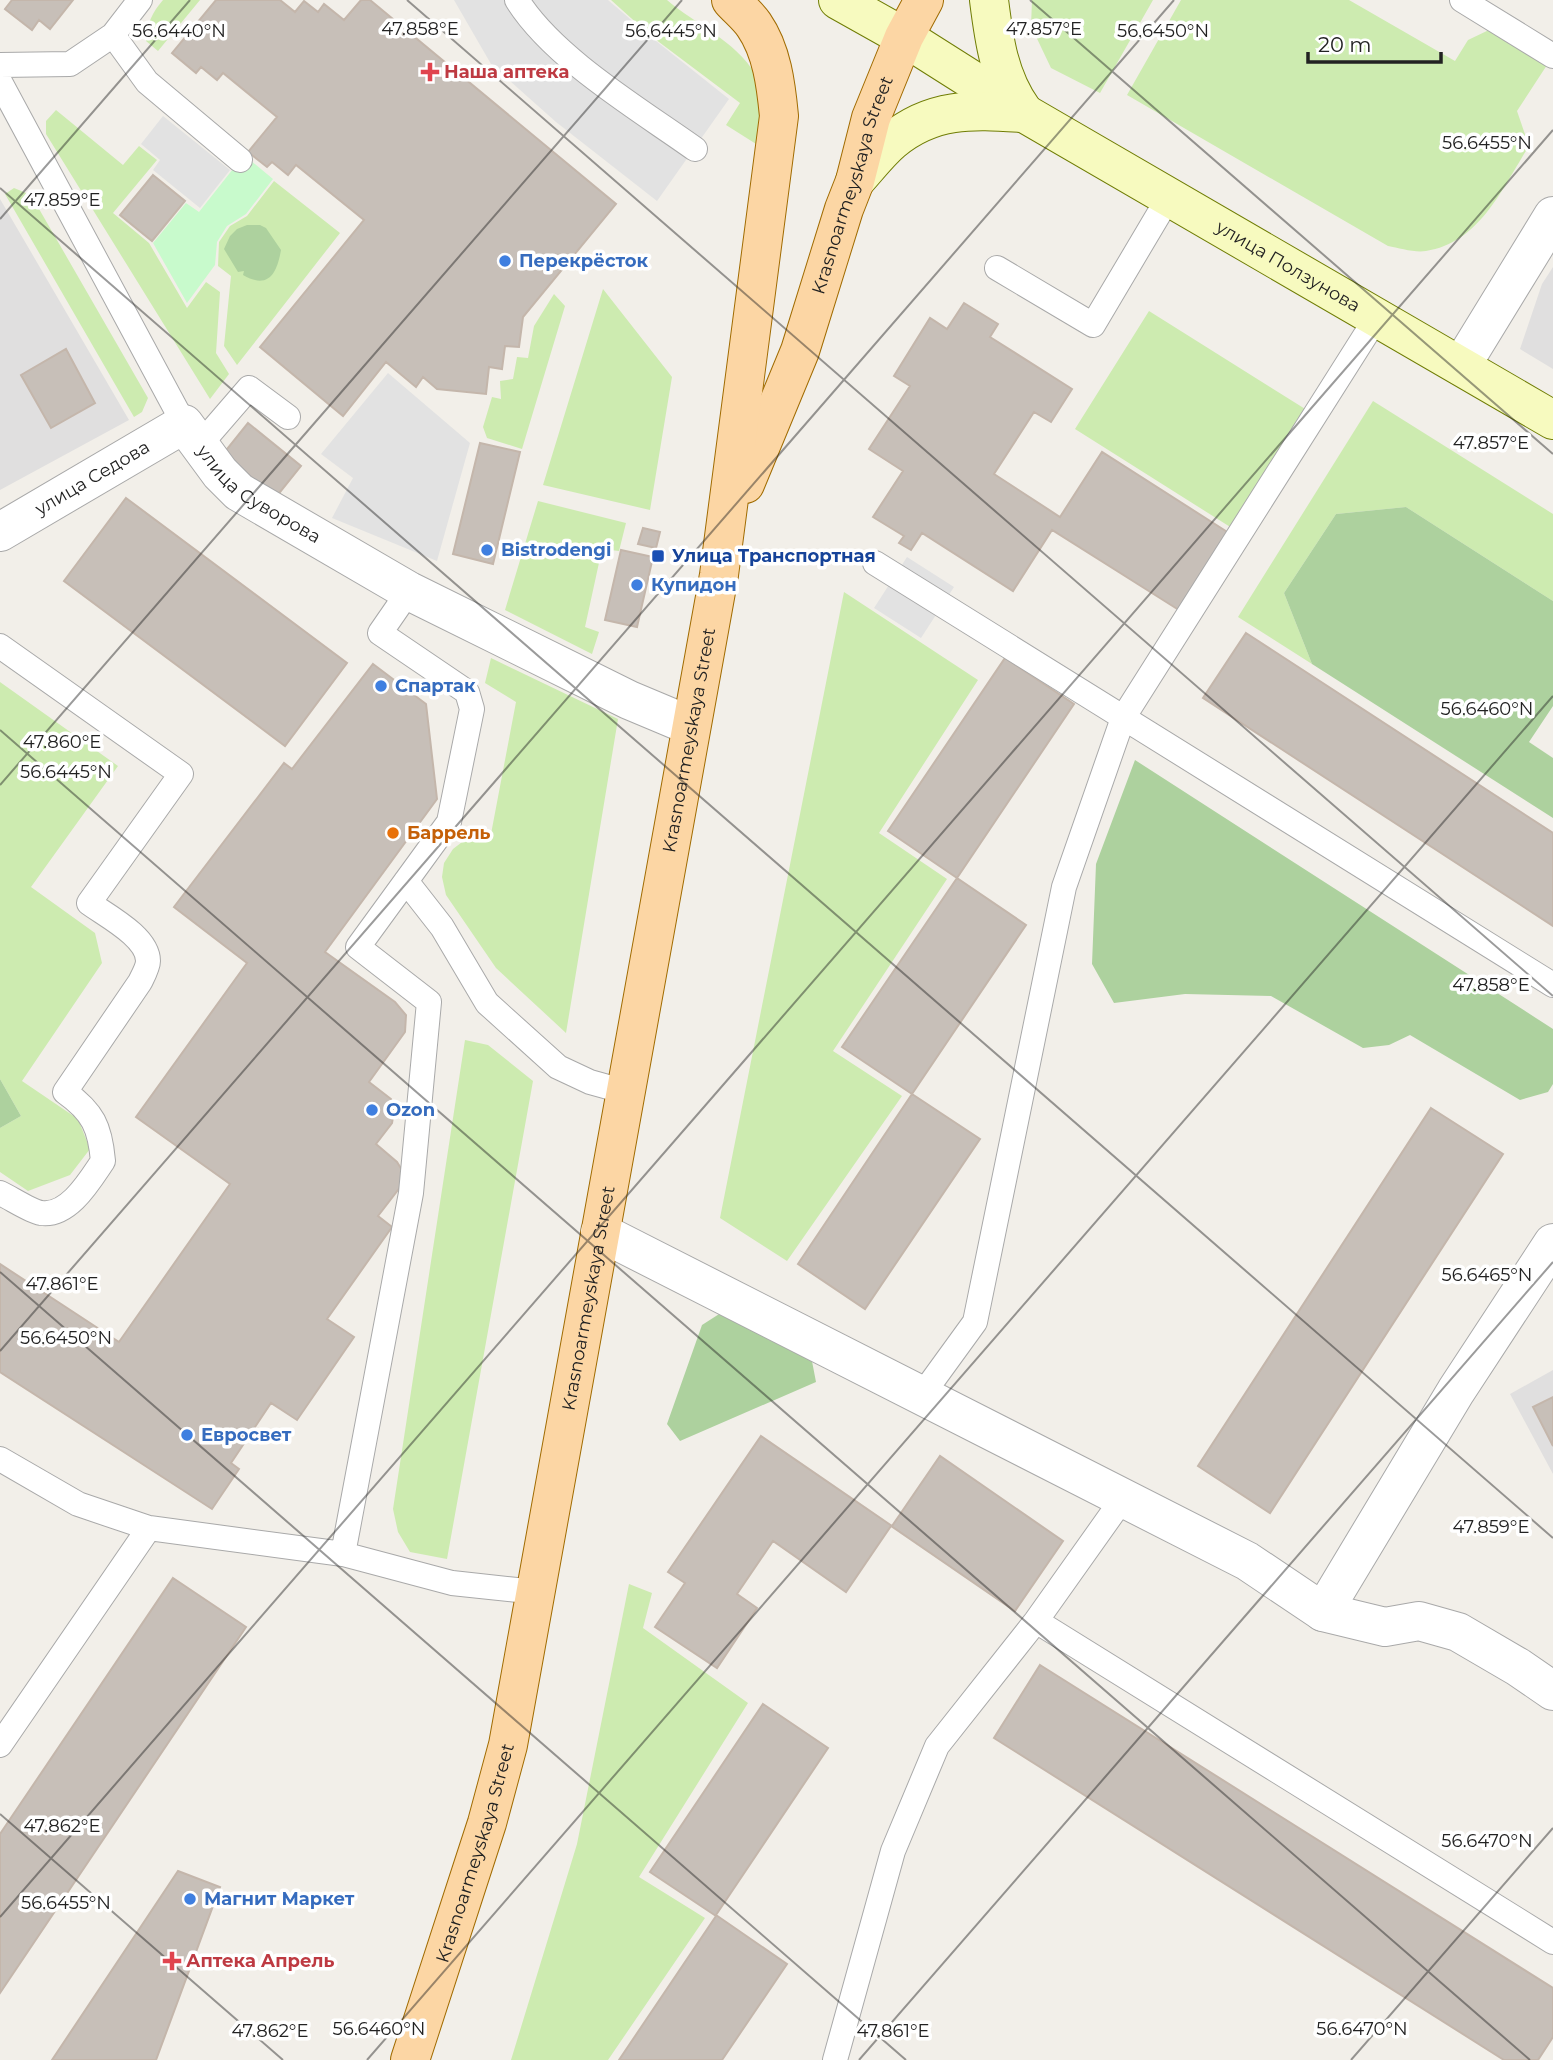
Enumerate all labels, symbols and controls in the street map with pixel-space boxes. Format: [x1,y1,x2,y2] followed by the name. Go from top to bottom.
[381,18,459,40] text: 47.858°E
[1006,18,1082,40] text: 47.857°E
[132,20,226,42] text: 56.6440°N
[625,20,717,42] text: 56.6445°N
[1117,20,1209,42] text: 56.6450°N
[1308,21,1441,65] scale bar
[1318,32,1372,57] text: 20 m
[444,61,569,83] place label: Наша аптека
[422,64,438,80] marker: Наша аптека
[807,73,898,297] street label: Krasnoarmeyskaya Street
[1442,132,1532,154] text: 56.6455°N
[24,189,100,211] text: 47.859°E
[1211,215,1364,317] street label: улица Ползунова
[519,250,649,272] place label: Перекрёсток
[497,253,513,269] marker: Перекрёсток
[1453,432,1529,454] text: 47.857°E
[30,436,153,520] street label: улица Седова
[192,440,325,548] street label: улица Суворова
[501,539,611,561] place label: Bistrodengi
[479,542,495,558] marker: Bistrodengi
[672,545,876,567] place label: Улица Транспортная
[650,548,666,564] marker: Улица Транспортная
[651,574,737,596] place label: Купидон
[629,577,645,593] marker: Купидон
[658,626,720,854] street label: Krasnoarmeyskaya Street
[395,675,476,697] place label: Спартак
[373,678,389,694] marker: Спартак
[1441,698,1533,720] text: 56.6460°N
[23,731,101,753] text: 47.860°E
[20,761,112,783] text: 56.6445°N
[407,822,491,844] place label: Баррель
[385,825,401,841] marker: Баррель
[1452,974,1530,996] text: 47.858°E
[386,1099,435,1121] place label: Ozon
[364,1102,380,1118] marker: Ozon
[558,1184,620,1412] street label: Krasnoarmeyskaya Street
[1442,1264,1532,1286] text: 56.6465°N
[25,1273,99,1295] text: 47.861°E
[20,1327,112,1349] text: 56.6450°N
[201,1424,292,1446] place label: Евросвет
[179,1427,195,1443] marker: Евросвет
[1453,1516,1529,1538] text: 47.859°E
[431,1741,519,1965] street label: Krasnoarmeyskaya Street
[24,1815,100,1837] text: 47.862°E
[1441,1830,1533,1852] text: 56.6470°N
[204,1888,355,1910] place label: Магнит Маркет
[182,1891,198,1907] marker: Магнит Маркет
[21,1892,111,1914] text: 56.6455°N
[186,1950,335,1972] place label: Аптека Апрель
[164,1953,180,1969] marker: Аптека Апрель
[333,2018,425,2040] text: 56.6460°N
[1316,2018,1408,2040] text: 56.6470°N
[232,2020,308,2042] text: 47.862°E
[856,2020,930,2042] text: 47.861°E

